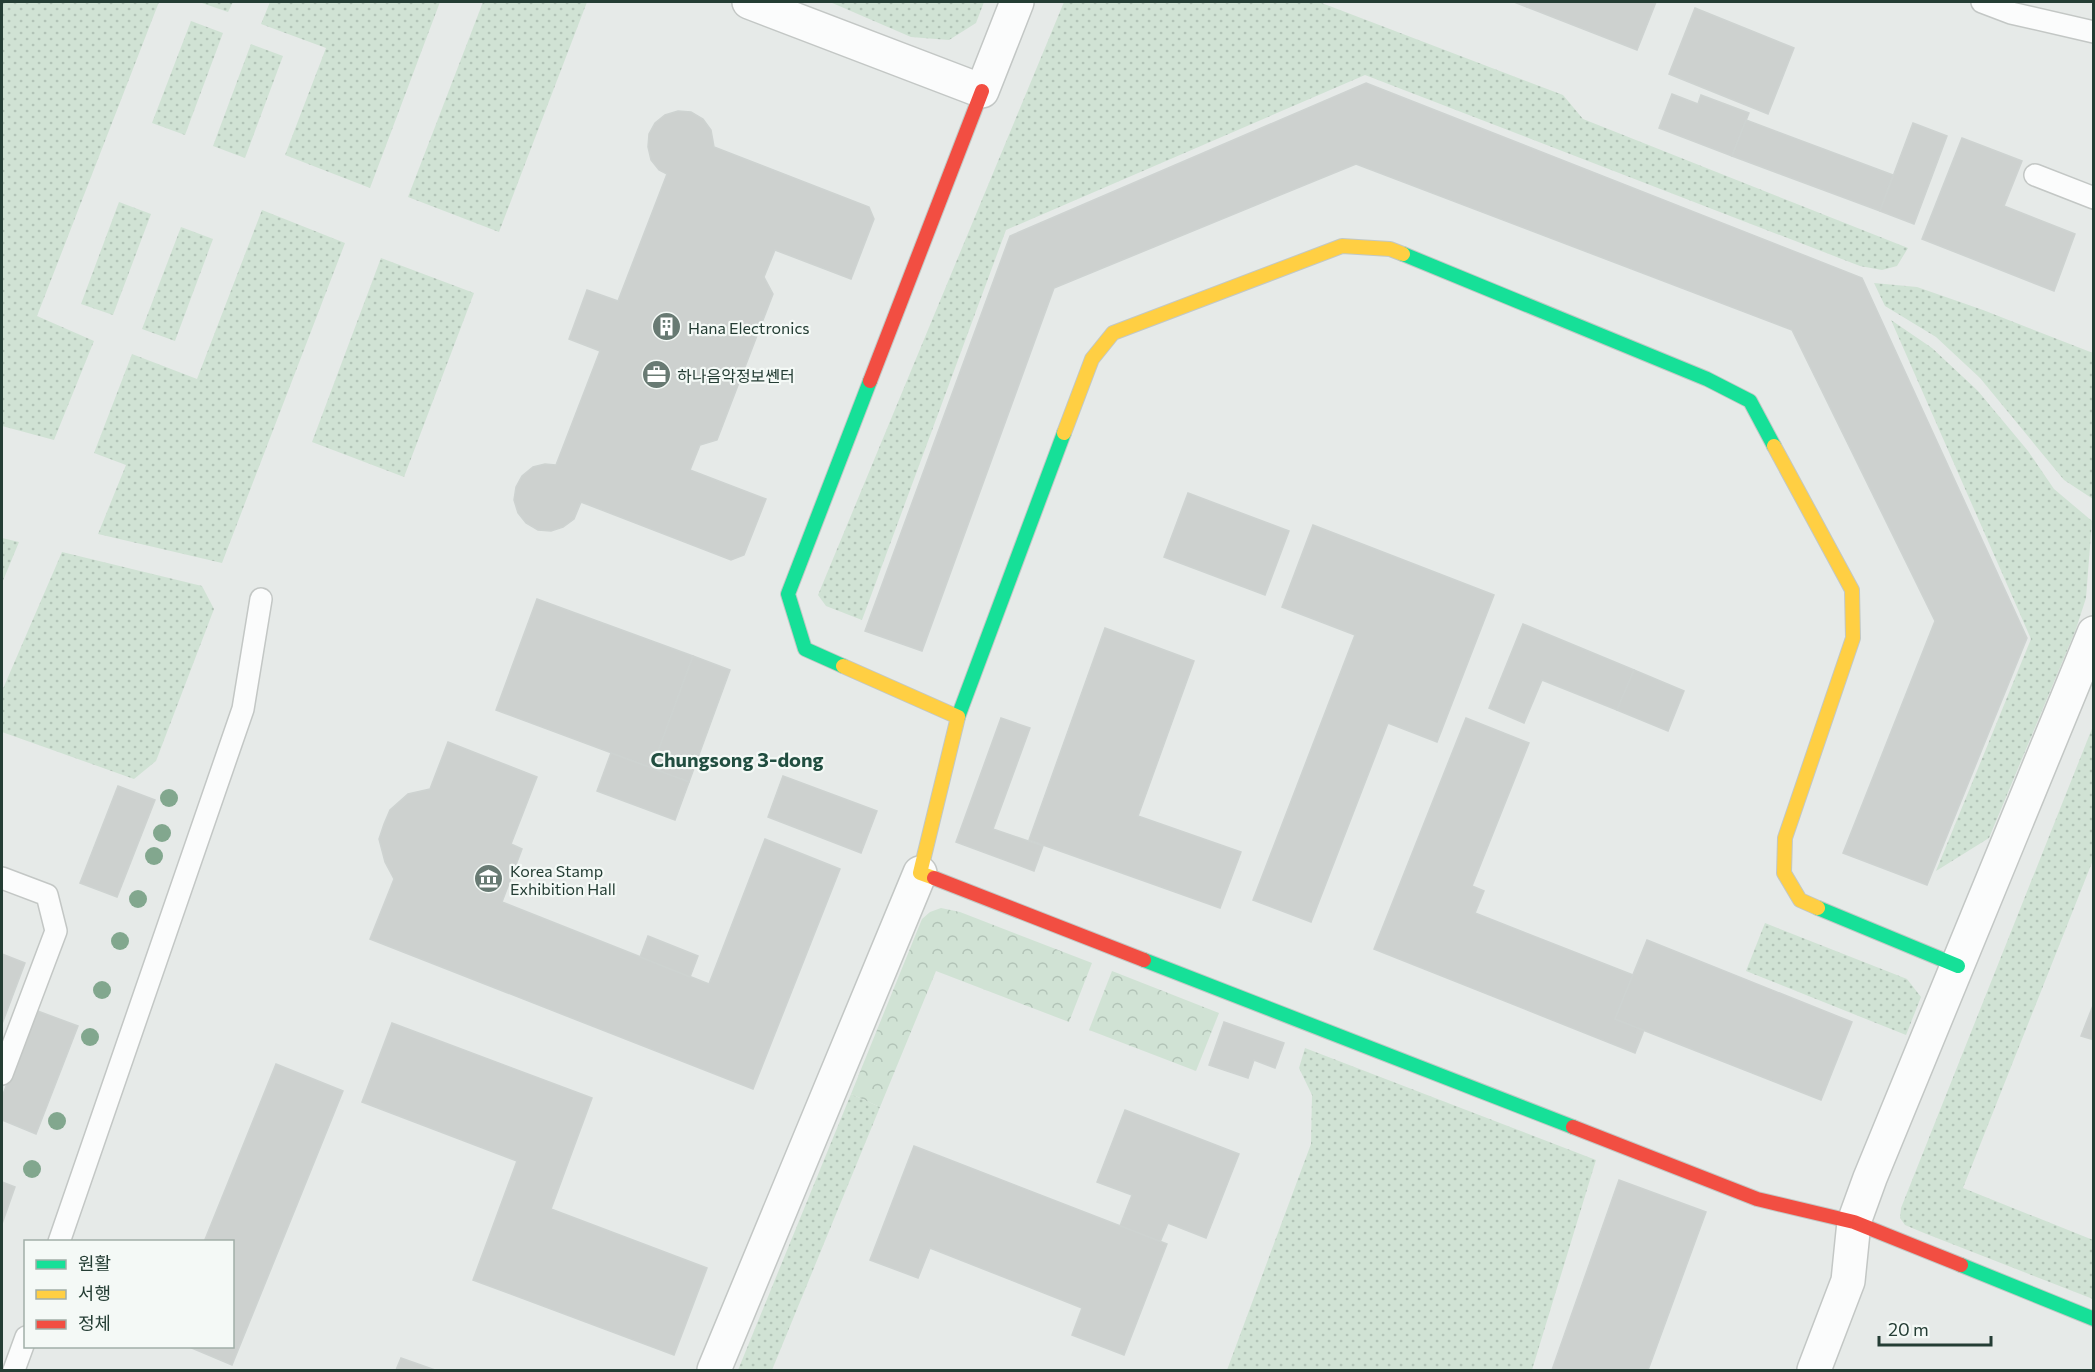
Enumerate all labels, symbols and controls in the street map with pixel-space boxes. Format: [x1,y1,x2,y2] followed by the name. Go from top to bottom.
[651,311,683,343] building icon: Hana Electronics
[688,318,810,337] place label: Hana Electronics
[640,359,672,391] office icon: 하나음악정보쎈터
[677,366,795,385] place label: 하나음악정보쎈터
[650,747,824,771] district label: Chungsong 3-dong
[510,861,616,898] place label: Korea Stamp Exhibition Hall
[473,863,505,895] museum icon: Korea Stamp Exhibition Hall
[24,1240,234,1348] legend
[78,1252,111,1274] text: 원활
[78,1282,111,1304] text: 서행
[1879,1309,1992,1347] scale bar
[78,1312,111,1334] text: 정체
[1888,1318,1929,1340] text: 20 m

